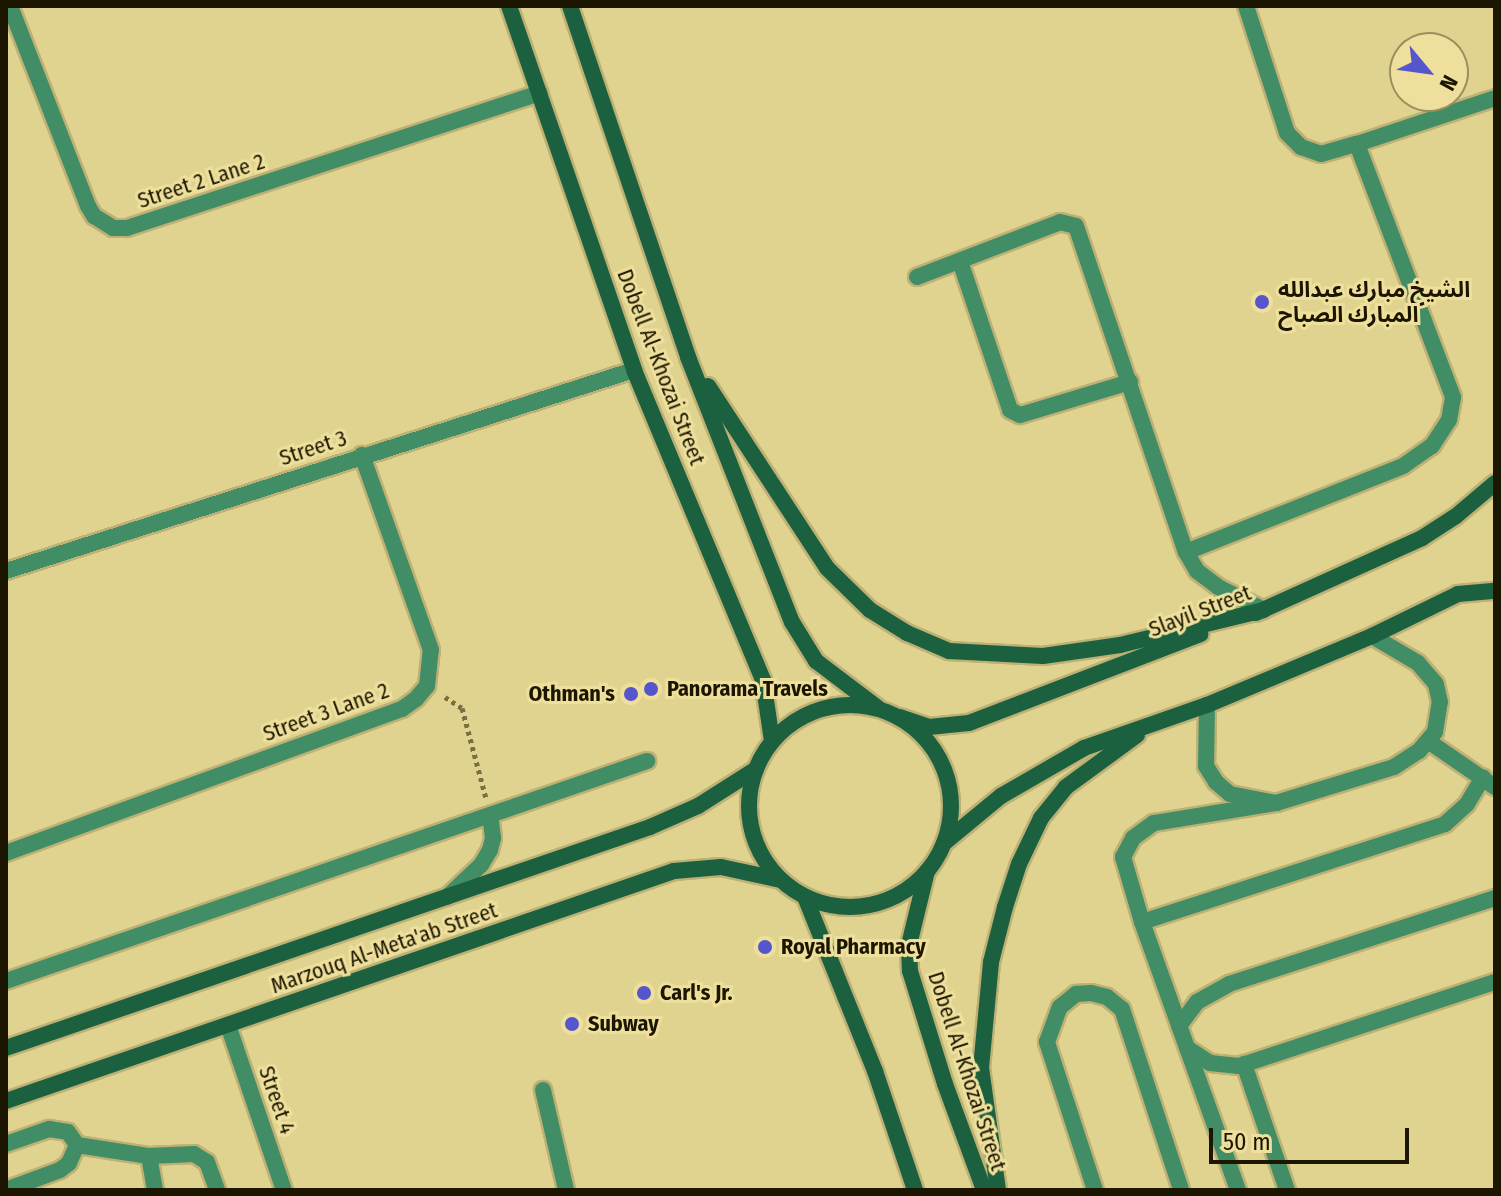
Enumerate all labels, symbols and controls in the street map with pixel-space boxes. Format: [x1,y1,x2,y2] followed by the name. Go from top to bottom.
[1389,32,1469,112] north arrow
[1434,71,1464,95] text: N
[134,148,268,214] street label: Street 2 Lane 2
[611,265,711,469] street label: Dobell Al-Khozai Street
[1278,276,1470,328] place label: الشيخ مبارك عبدالله المبارك الصباح
[1253,293,1271,311] marker: الشيخ مبارك عبدالله المبارك الصباح
[276,425,350,471] street label: Street 3
[1145,579,1255,643] street label: Slayil Street
[667,676,828,702] place label: Panorama Travels
[259,677,393,747] street label: Street 3 Lane 2
[642,680,660,698] marker: Panorama Travels
[528,681,615,707] place label: Othman's
[622,685,640,703] marker: Othman's
[267,897,501,999] street label: Marzouq Al-Meta'ab Street
[781,934,926,960] place label: Royal Pharmacy
[756,938,774,956] marker: Royal Pharmacy
[922,968,1012,1174] street label: Dobell Al-Khozai Street
[660,980,733,1006] place label: Carl's Jr.
[635,984,653,1002] marker: Carl's Jr.
[588,1011,659,1037] place label: Subway
[563,1015,581,1033] marker: Subway
[253,1063,301,1137] street label: Street 4
[1213,1112,1413,1162] scale bar
[1223,1128,1271,1156] text: 50 m

